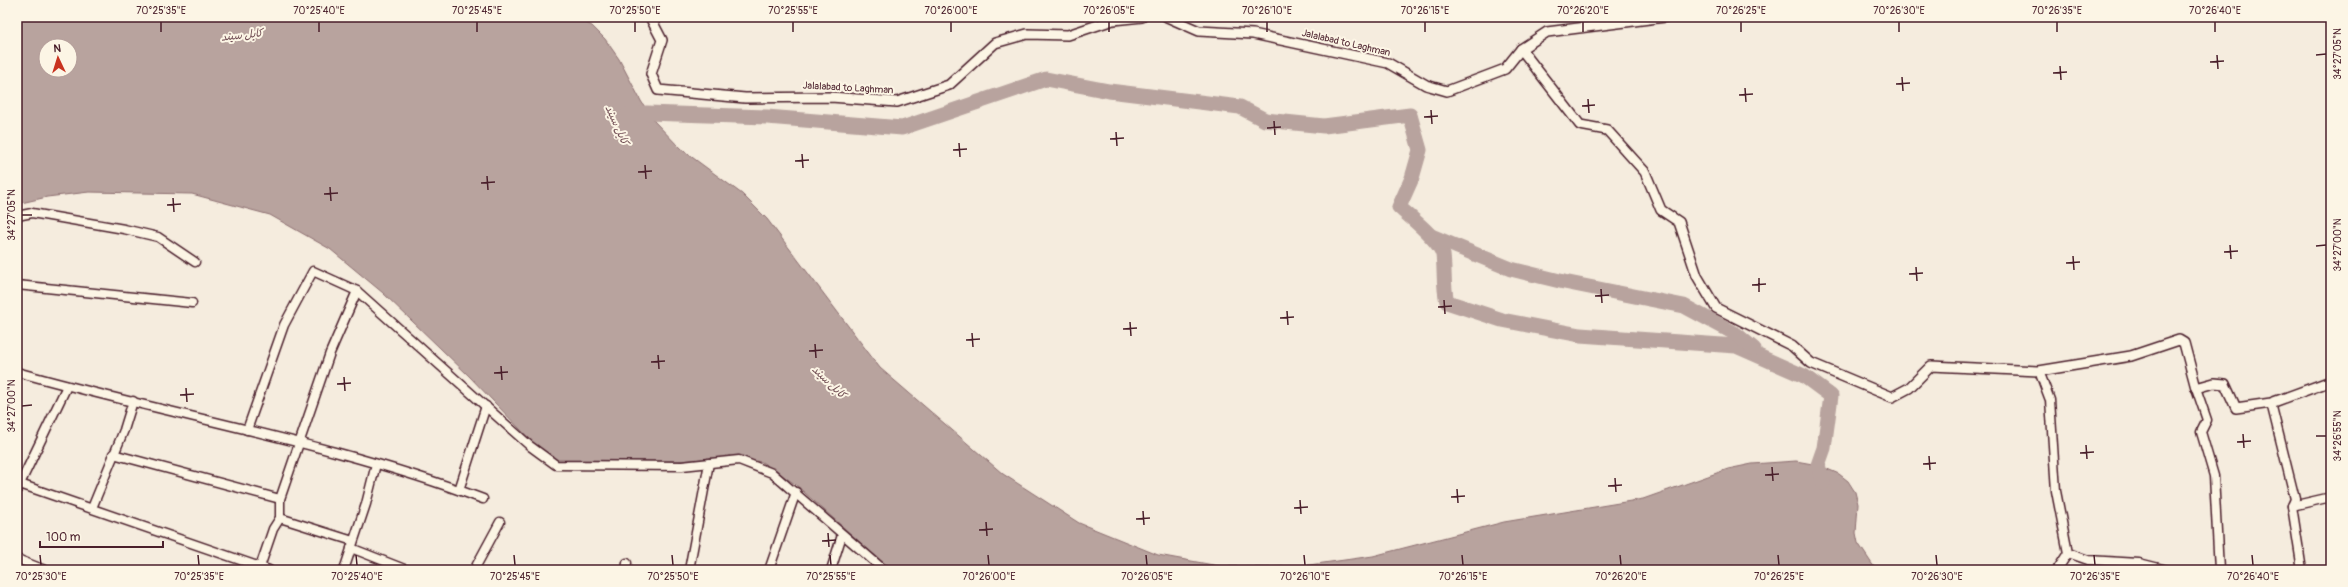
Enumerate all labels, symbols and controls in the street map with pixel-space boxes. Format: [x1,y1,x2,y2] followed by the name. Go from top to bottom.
[136,5,186,17] text: 70°25'35"E
[293,5,345,17] text: 70°25'40"E
[452,5,502,17] text: 70°25'45"E
[610,5,661,17] text: 70°25'50"E
[768,5,818,17] text: 70°25'55"E
[925,5,977,17] text: 70°26'00"E
[1083,5,1135,17] text: 70°26'05"E
[1242,5,1292,17] text: 70°26'10"E
[1401,5,1449,17] text: 70°26'15"E
[1557,5,1609,17] text: 70°26'20"E
[1716,5,1766,17] text: 70°26'25"E
[1873,5,1925,17] text: 70°26'30"E
[2032,5,2082,17] text: 70°26'35"E
[2189,5,2241,17] text: 70°26'40"E
[220,26,266,44] water label: کابل سيند
[1300,27,1392,59] street label: Jalalabad to Laghman
[2332,28,2344,80] text: 34°27'05"N
[38,38,78,78] north arrow
[53,42,62,55] text: N
[802,80,894,96] street label: Jalalabad to Laghman
[603,103,632,149] water label: کابل سيند
[6,189,18,241] text: 34°27'05"N
[2332,218,2344,272] text: 34°27'00"N
[809,363,850,403] water label: کابل سيند
[6,379,18,433] text: 34°27'00"N
[2332,410,2344,461] text: 34°26'55"N
[40,523,163,549] scale bar
[46,530,81,545] text: 100 m
[15,571,67,583] text: 70°25'30"E
[174,571,224,583] text: 70°25'35"E
[331,571,383,583] text: 70°25'40"E
[490,571,540,583] text: 70°25'45"E
[648,571,699,583] text: 70°25'50"E
[806,571,856,583] text: 70°25'55"E
[963,571,1015,583] text: 70°26'00"E
[1121,571,1173,583] text: 70°26'05"E
[1280,571,1330,583] text: 70°26'10"E
[1439,571,1487,583] text: 70°26'15"E
[1595,571,1647,583] text: 70°26'20"E
[1754,571,1804,583] text: 70°26'25"E
[1911,571,1963,583] text: 70°26'30"E
[2070,571,2120,583] text: 70°26'35"E
[2227,571,2279,583] text: 70°26'40"E

